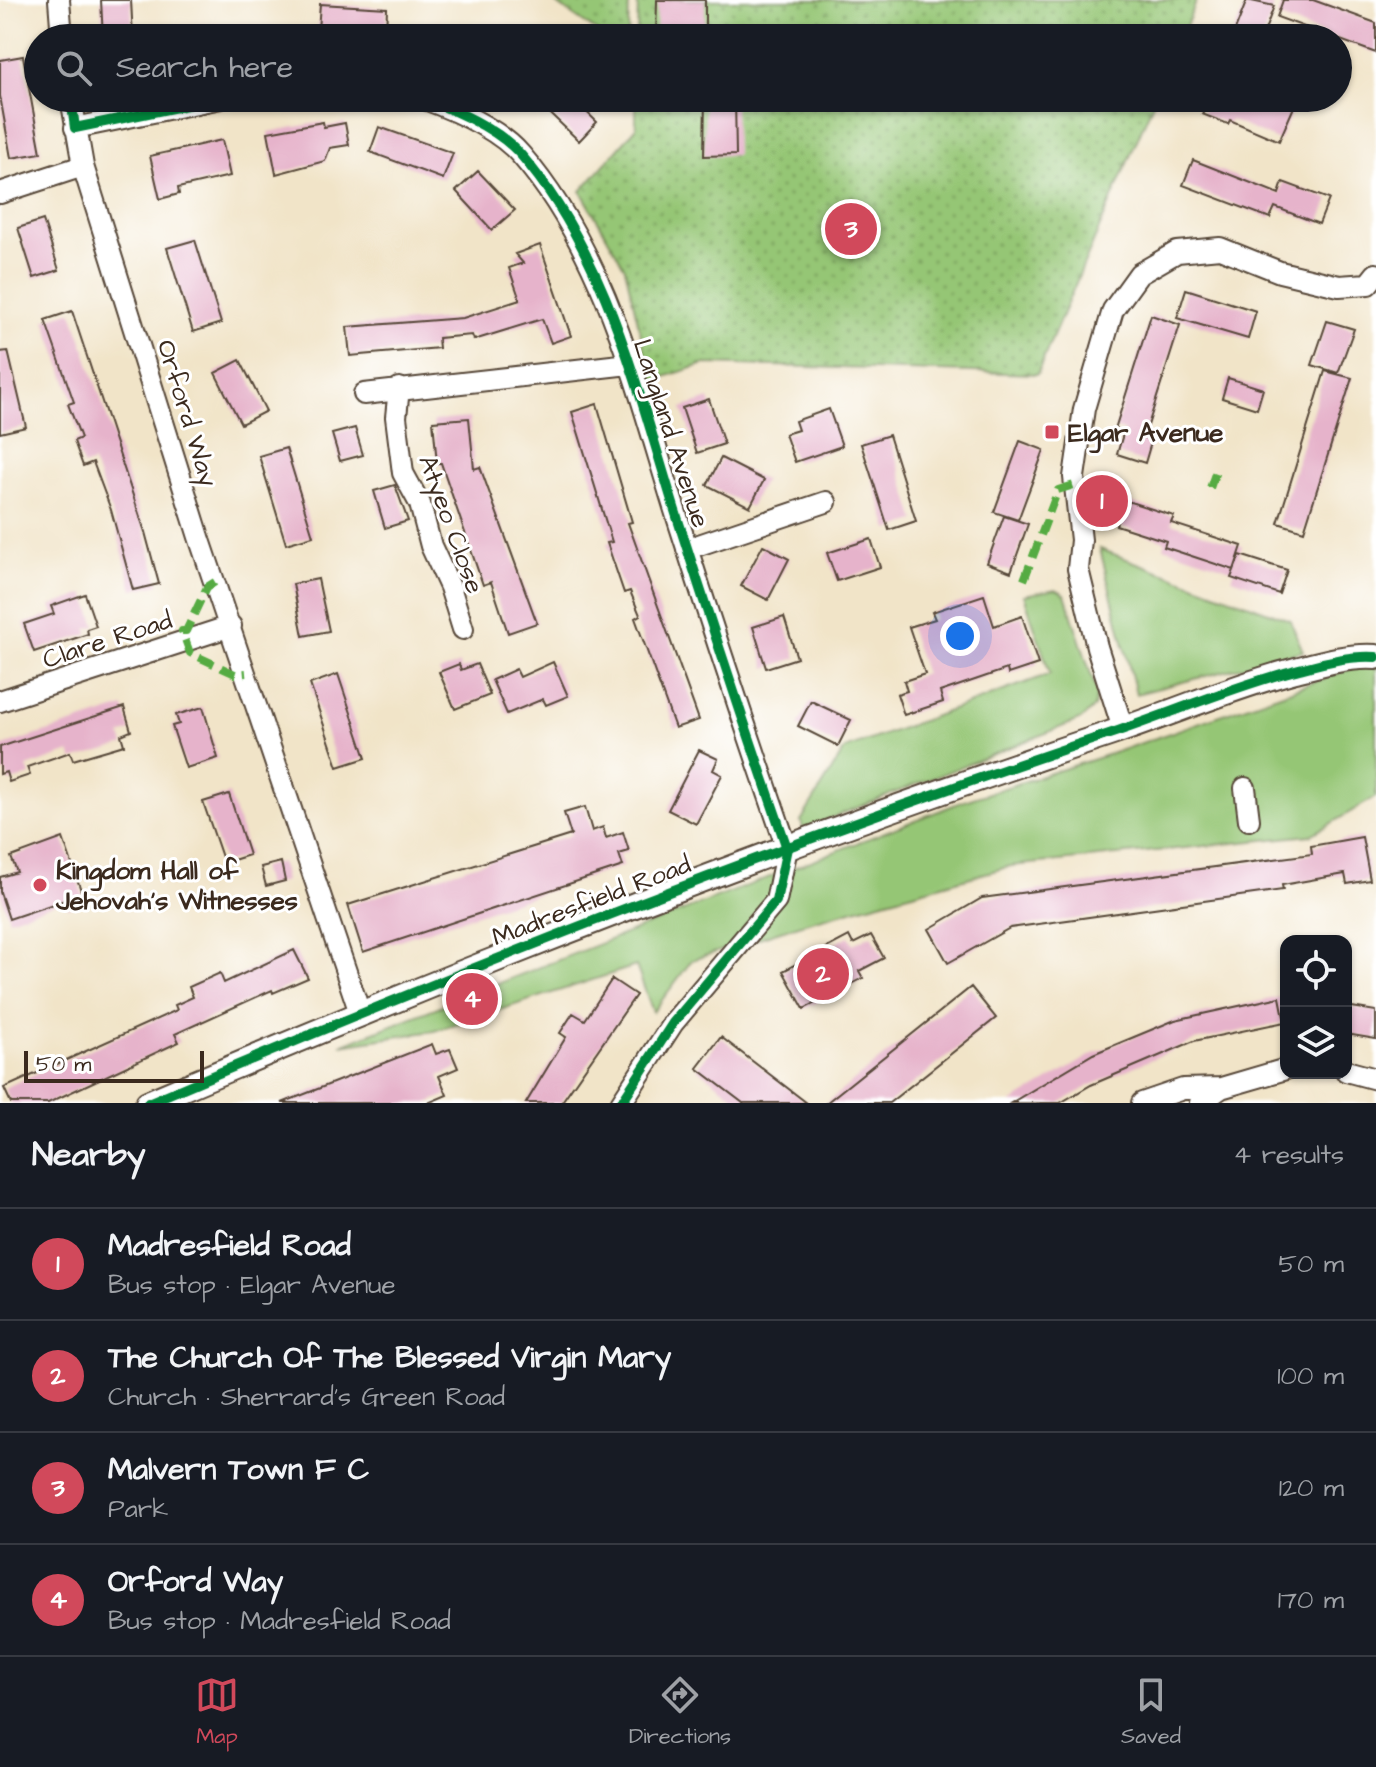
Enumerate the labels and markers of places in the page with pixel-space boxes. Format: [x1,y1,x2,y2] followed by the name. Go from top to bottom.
[825,199,877,259] pin: 3
[1068,415,1223,454] place label: Elgar Avenue
[1043,423,1061,441] marker: Elgar Avenue
[1076,471,1128,531] pin: 1
[55,853,298,919] place label: Kingdom Hall of Jehovah's Witnesses
[31,876,49,894] marker: Kingdom Hall of Jehovah's Witnesses
[797,944,849,1004] pin: 2
[446,969,498,1029] pin: 4

